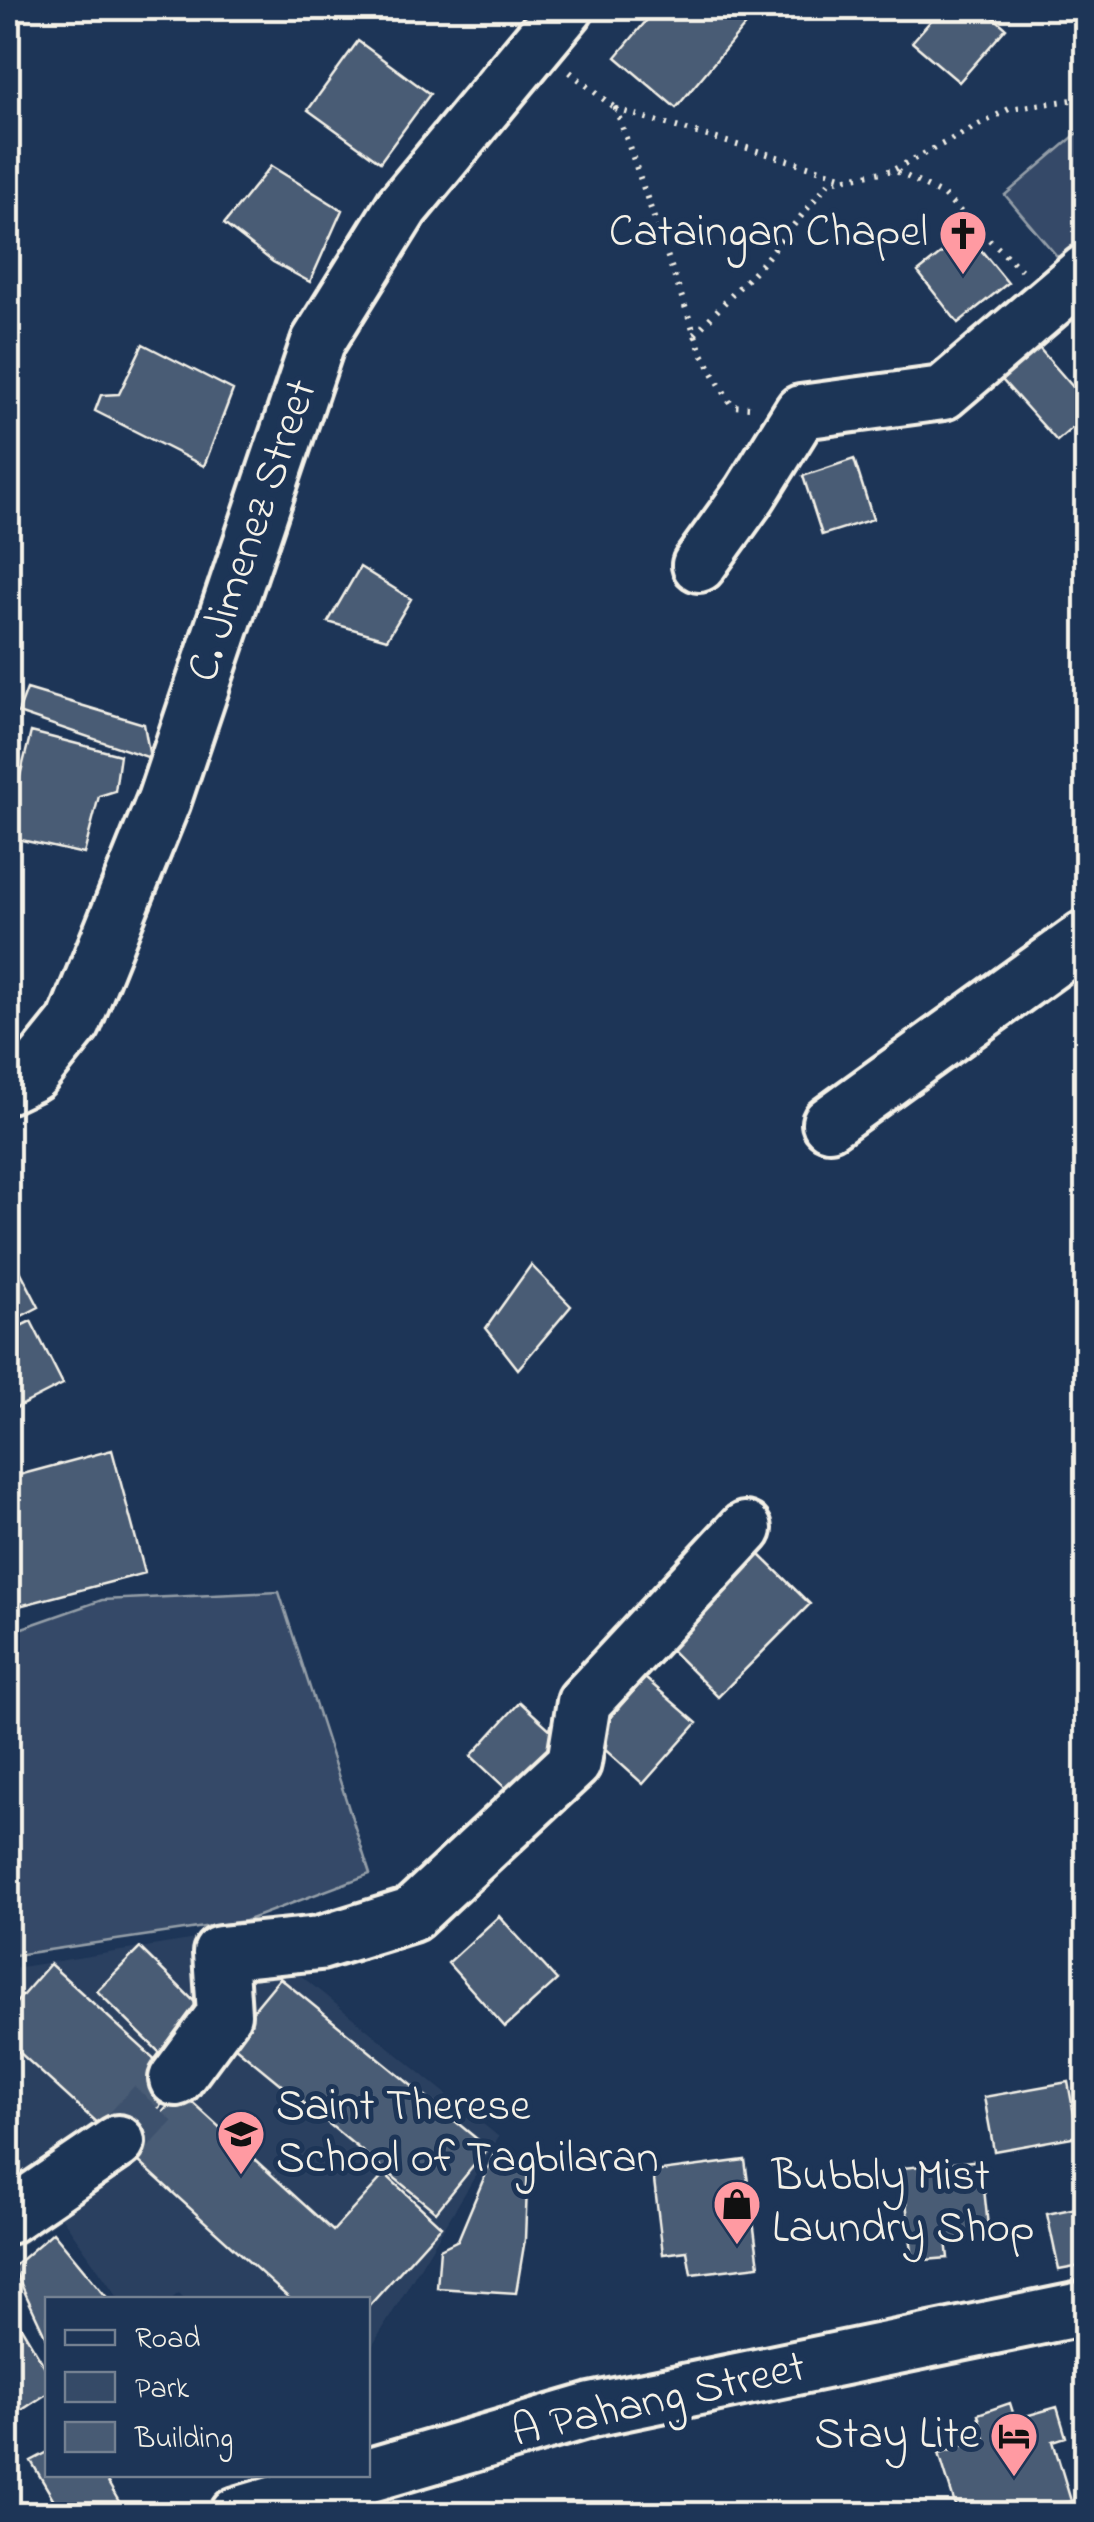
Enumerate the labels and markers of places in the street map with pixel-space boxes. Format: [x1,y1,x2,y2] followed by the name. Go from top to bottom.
[609,201,928,268] place label: Cataingan Chapel
[937,208,989,276] church icon: Cataingan Chapel
[276,2075,659,2194] place label: Saint Therese School of Tagbilaran
[215,2108,267,2176] school or university icon: Saint Therese School of Tagbilaran
[771,2145,1034,2263] place label: Bubbly Mist Laundry Shop
[711,2178,763,2246] shop icon: Bubbly Mist Laundry Shop
[814,2403,980,2469] place label: Stay Lite
[988,2410,1040,2478] hotel icon: Stay Lite

